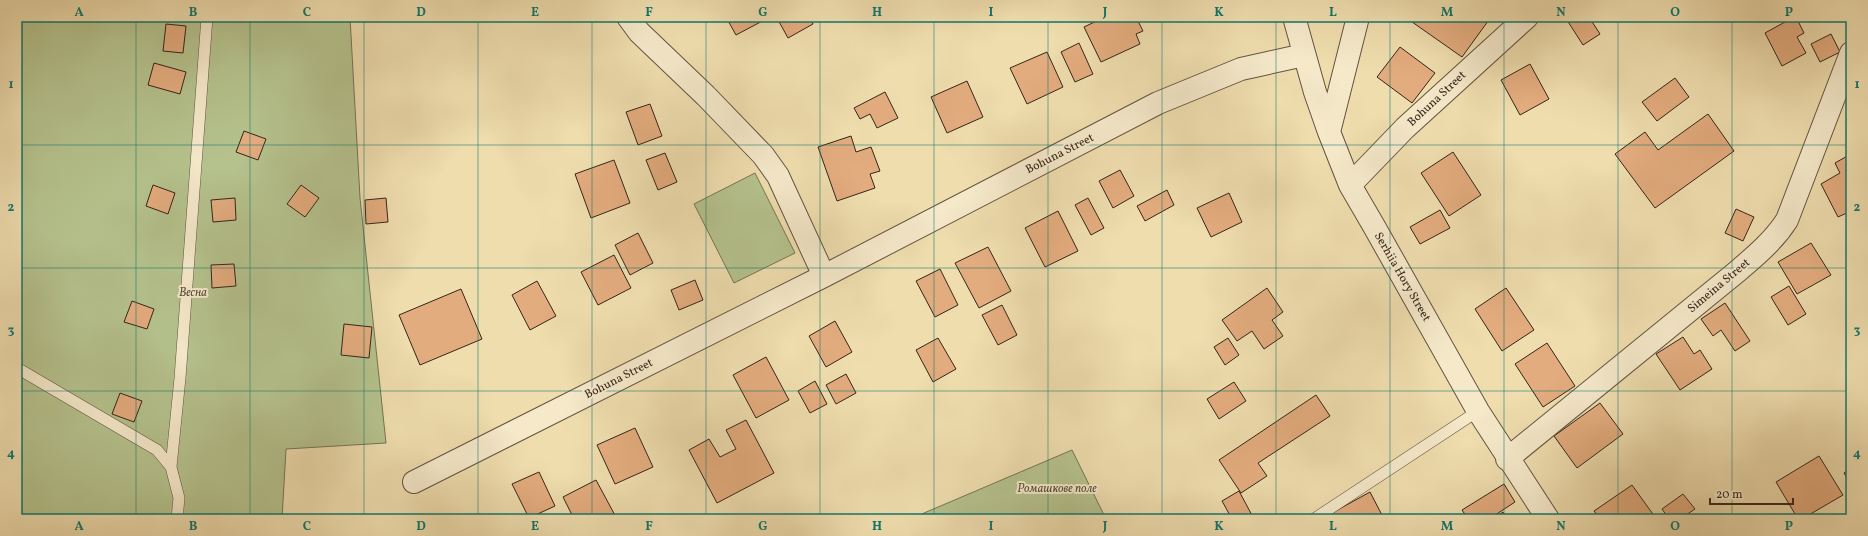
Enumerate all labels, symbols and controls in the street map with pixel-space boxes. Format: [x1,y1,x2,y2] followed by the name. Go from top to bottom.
[74,4,84,22] text: A
[189,4,198,22] text: B
[303,4,311,22] text: C
[416,4,426,22] text: D
[531,4,539,22] text: E
[645,4,653,22] text: F
[758,4,768,22] text: G
[872,4,882,22] text: H
[989,4,994,22] text: I
[1102,4,1108,22] text: J
[1214,4,1224,22] text: K
[1329,4,1337,22] text: L
[1441,4,1454,22] text: M
[1556,4,1566,22] text: N
[1670,4,1680,22] text: O
[1785,4,1793,22] text: P
[1404,68,1470,130] street label: Bohuna Street
[8,76,14,94] text: 1
[1854,76,1860,94] text: 1
[1023,130,1097,178] street label: Bohuna Street
[8,199,15,217] text: 2
[1854,199,1861,217] text: 2
[1370,229,1434,325] street label: Serhiia Hory Street
[1684,255,1754,317] street label: Simeina Street
[179,285,207,301] park label: Весна
[8,322,15,340] text: 3
[1854,322,1861,340] text: 3
[582,355,656,403] street label: Bohuna Street
[7,445,15,463] text: 4
[1853,445,1861,463] text: 4
[1710,480,1793,506] scale bar
[1017,481,1097,497] park label: Ромашкове поле
[1716,487,1743,503] text: 20 m
[74,518,84,536] text: A
[189,518,198,536] text: B
[303,518,311,536] text: C
[416,518,426,536] text: D
[531,518,539,536] text: E
[645,518,653,536] text: F
[758,518,768,536] text: G
[872,518,882,536] text: H
[989,518,994,536] text: I
[1102,518,1108,536] text: J
[1214,518,1224,536] text: K
[1329,518,1337,536] text: L
[1441,518,1454,536] text: M
[1556,518,1566,536] text: N
[1670,518,1680,536] text: O
[1785,518,1793,536] text: P

